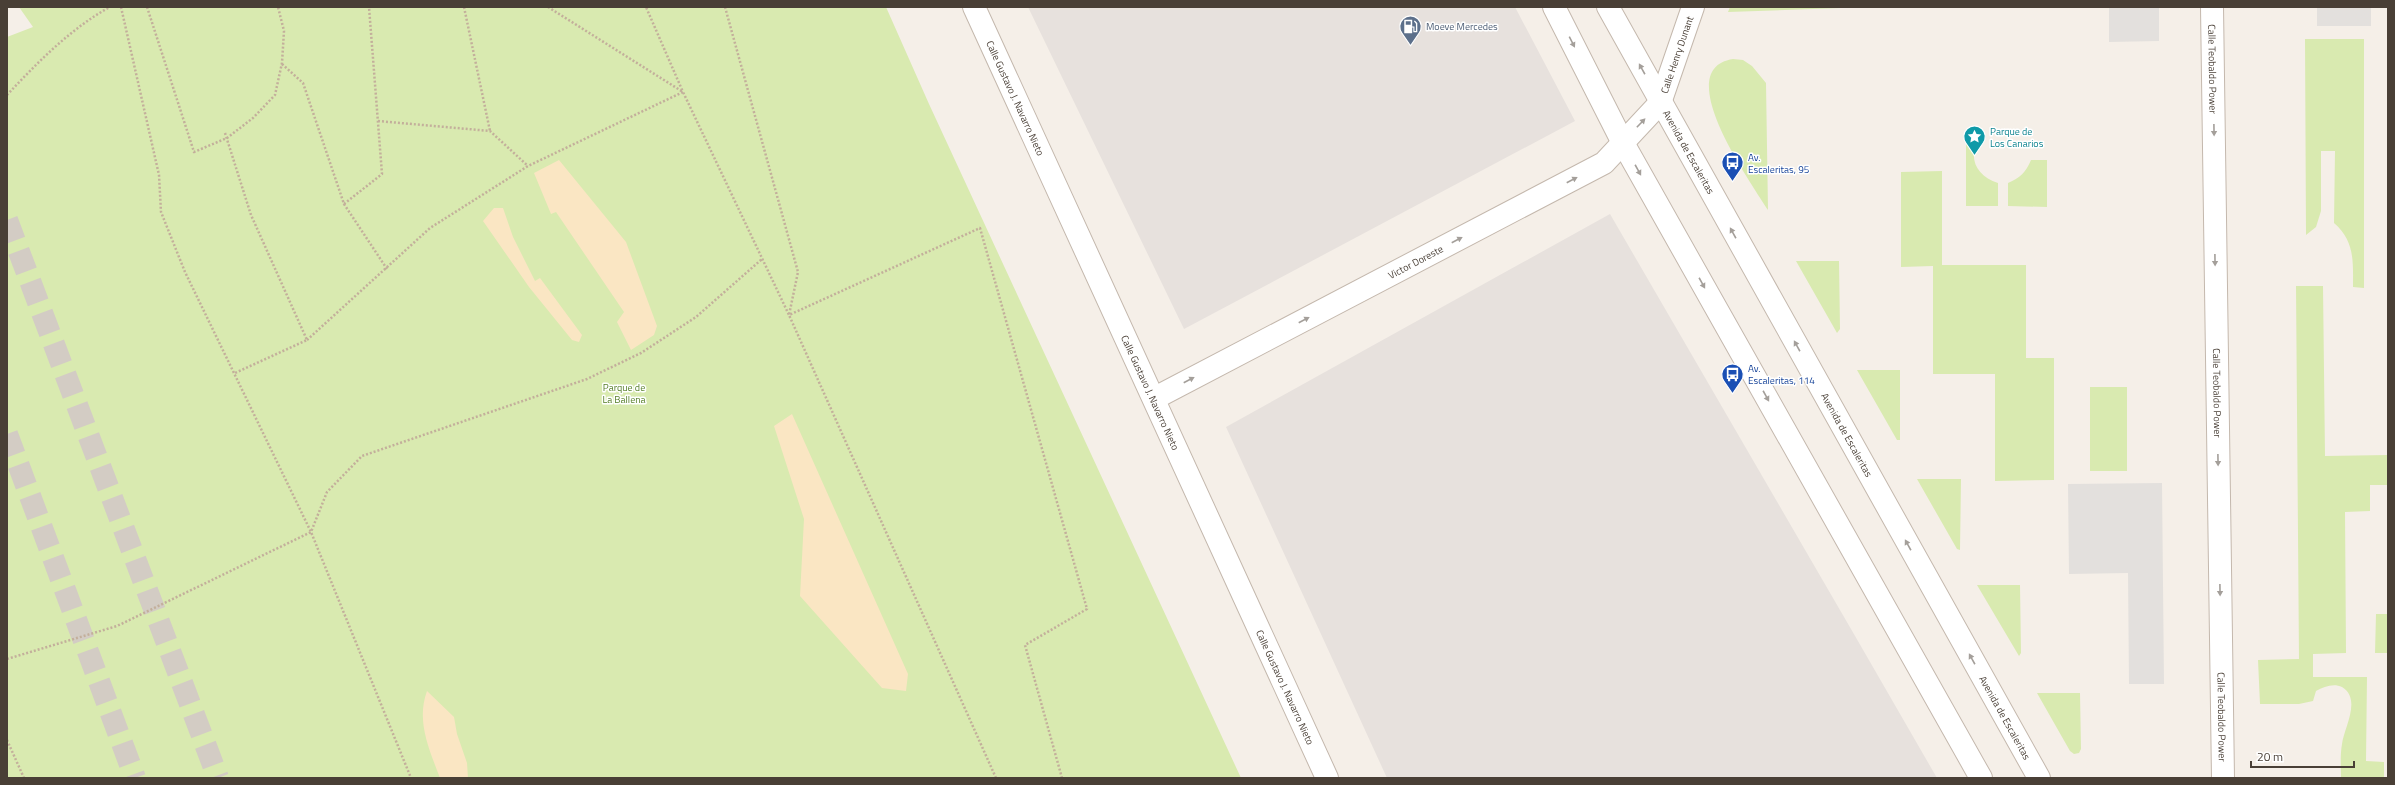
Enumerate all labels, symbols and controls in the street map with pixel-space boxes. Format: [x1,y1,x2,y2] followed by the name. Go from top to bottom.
[1398,13,1424,46] fuel station icon: Moeve Mercedes
[1657,14,1698,96] street label: Calle Henry Dunant
[1426,19,1498,34] place label: Moeve Mercedes
[2204,24,2221,114] street label: Calle Teobaldo Power
[1569,36,1575,47] one-way arrow
[982,38,1048,158] street label: Calle Gustavo J. Navarro Nieto
[1638,63,1645,75] one-way arrow
[1659,107,1718,197] street label: Avenida de Escaleritas
[1637,118,1646,128] one-way arrow
[1962,124,1988,157] place icon: Parque de Los Canarios
[1990,124,2044,151] place label: Parque de Los Canarios
[2211,124,2217,137] one-way arrow
[1719,150,1745,183] bus stop icon: Av. Escaleritas, 95
[1748,150,1810,177] place label: Av. Escaleritas, 95
[1634,164,1641,176] one-way arrow
[1566,176,1578,183] one-way arrow
[1730,227,1736,239] one-way arrow
[1451,237,1462,243] one-way arrow
[1386,241,1446,283] street label: Victor Doreste
[2212,254,2219,266] one-way arrow
[1698,277,1705,289] one-way arrow
[1298,317,1310,323] one-way arrow
[1117,333,1183,453] street label: Calle Gustavo J. Navarro Nieto
[1793,340,1800,352] one-way arrow
[2209,348,2225,438] street label: Calle Teobaldo Power
[1719,361,1745,394] bus stop icon: Av. Escaleritas, 114
[1748,361,1815,388] place label: Av. Escaleritas, 114
[1183,377,1195,383] one-way arrow
[602,380,646,407] park label: Parque de La Ballena
[1762,390,1769,402] one-way arrow
[1817,390,1876,480] street label: Avenida de Escaleritas
[2215,454,2222,466] one-way arrow
[1905,539,1911,551] one-way arrow
[2217,584,2223,597] one-way arrow
[1252,627,1318,747] street label: Calle Gustavo J. Navarro Nieto
[1968,653,1975,664] one-way arrow
[2213,672,2230,762] street label: Calle Teobaldo Power
[1975,673,2034,763] street label: Avenida de Escaleritas
[2251,743,2354,769] scale bar
[2257,747,2283,766] text: 20 m

